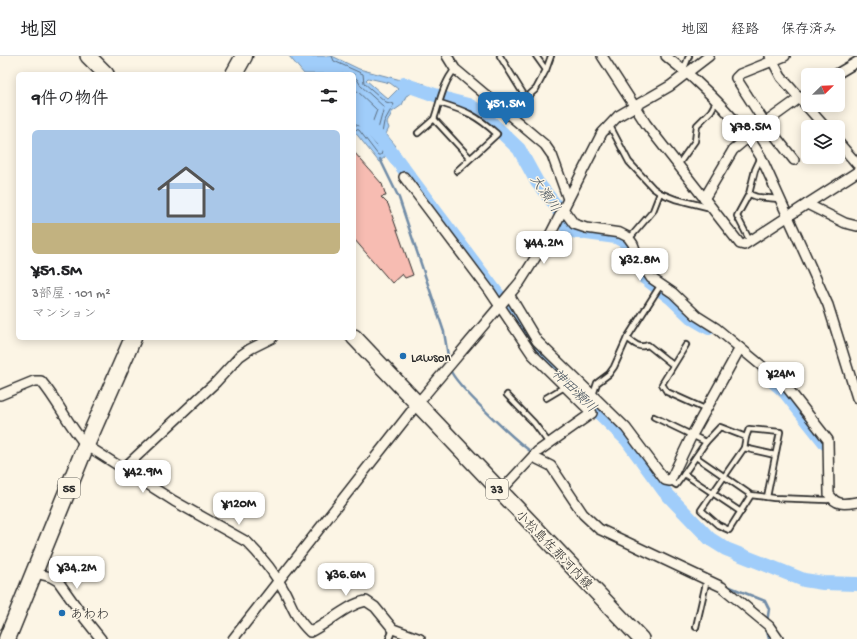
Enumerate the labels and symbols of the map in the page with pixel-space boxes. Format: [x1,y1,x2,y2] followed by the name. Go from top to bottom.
[801,68,845,112] north arrow
[473,92,539,126] pin: ¥51.5M
[718,115,784,149] pin: ¥78.5M
[525,172,563,217] water label: 大瀬川
[511,231,577,265] pin: ¥44.2M
[607,248,673,282] pin: ¥32.8M
[398,351,408,361] marker: Lawson
[411,351,452,366] place label: Lawson
[757,362,805,396] pin: ¥24M
[547,366,600,417] water label: 神田瀬川
[110,460,176,494] pin: ¥42.9M
[58,478,80,498] road number: 55
[486,479,508,499] road number: 33
[211,492,267,526] pin: ¥120M
[512,507,596,594] street label: 小松島佐那河内線
[44,556,110,590] pin: ¥34.2M
[313,563,379,597] pin: ¥36.6M
[57,608,67,618] marker: あわわ
[70,608,109,623] place label: あわわ

